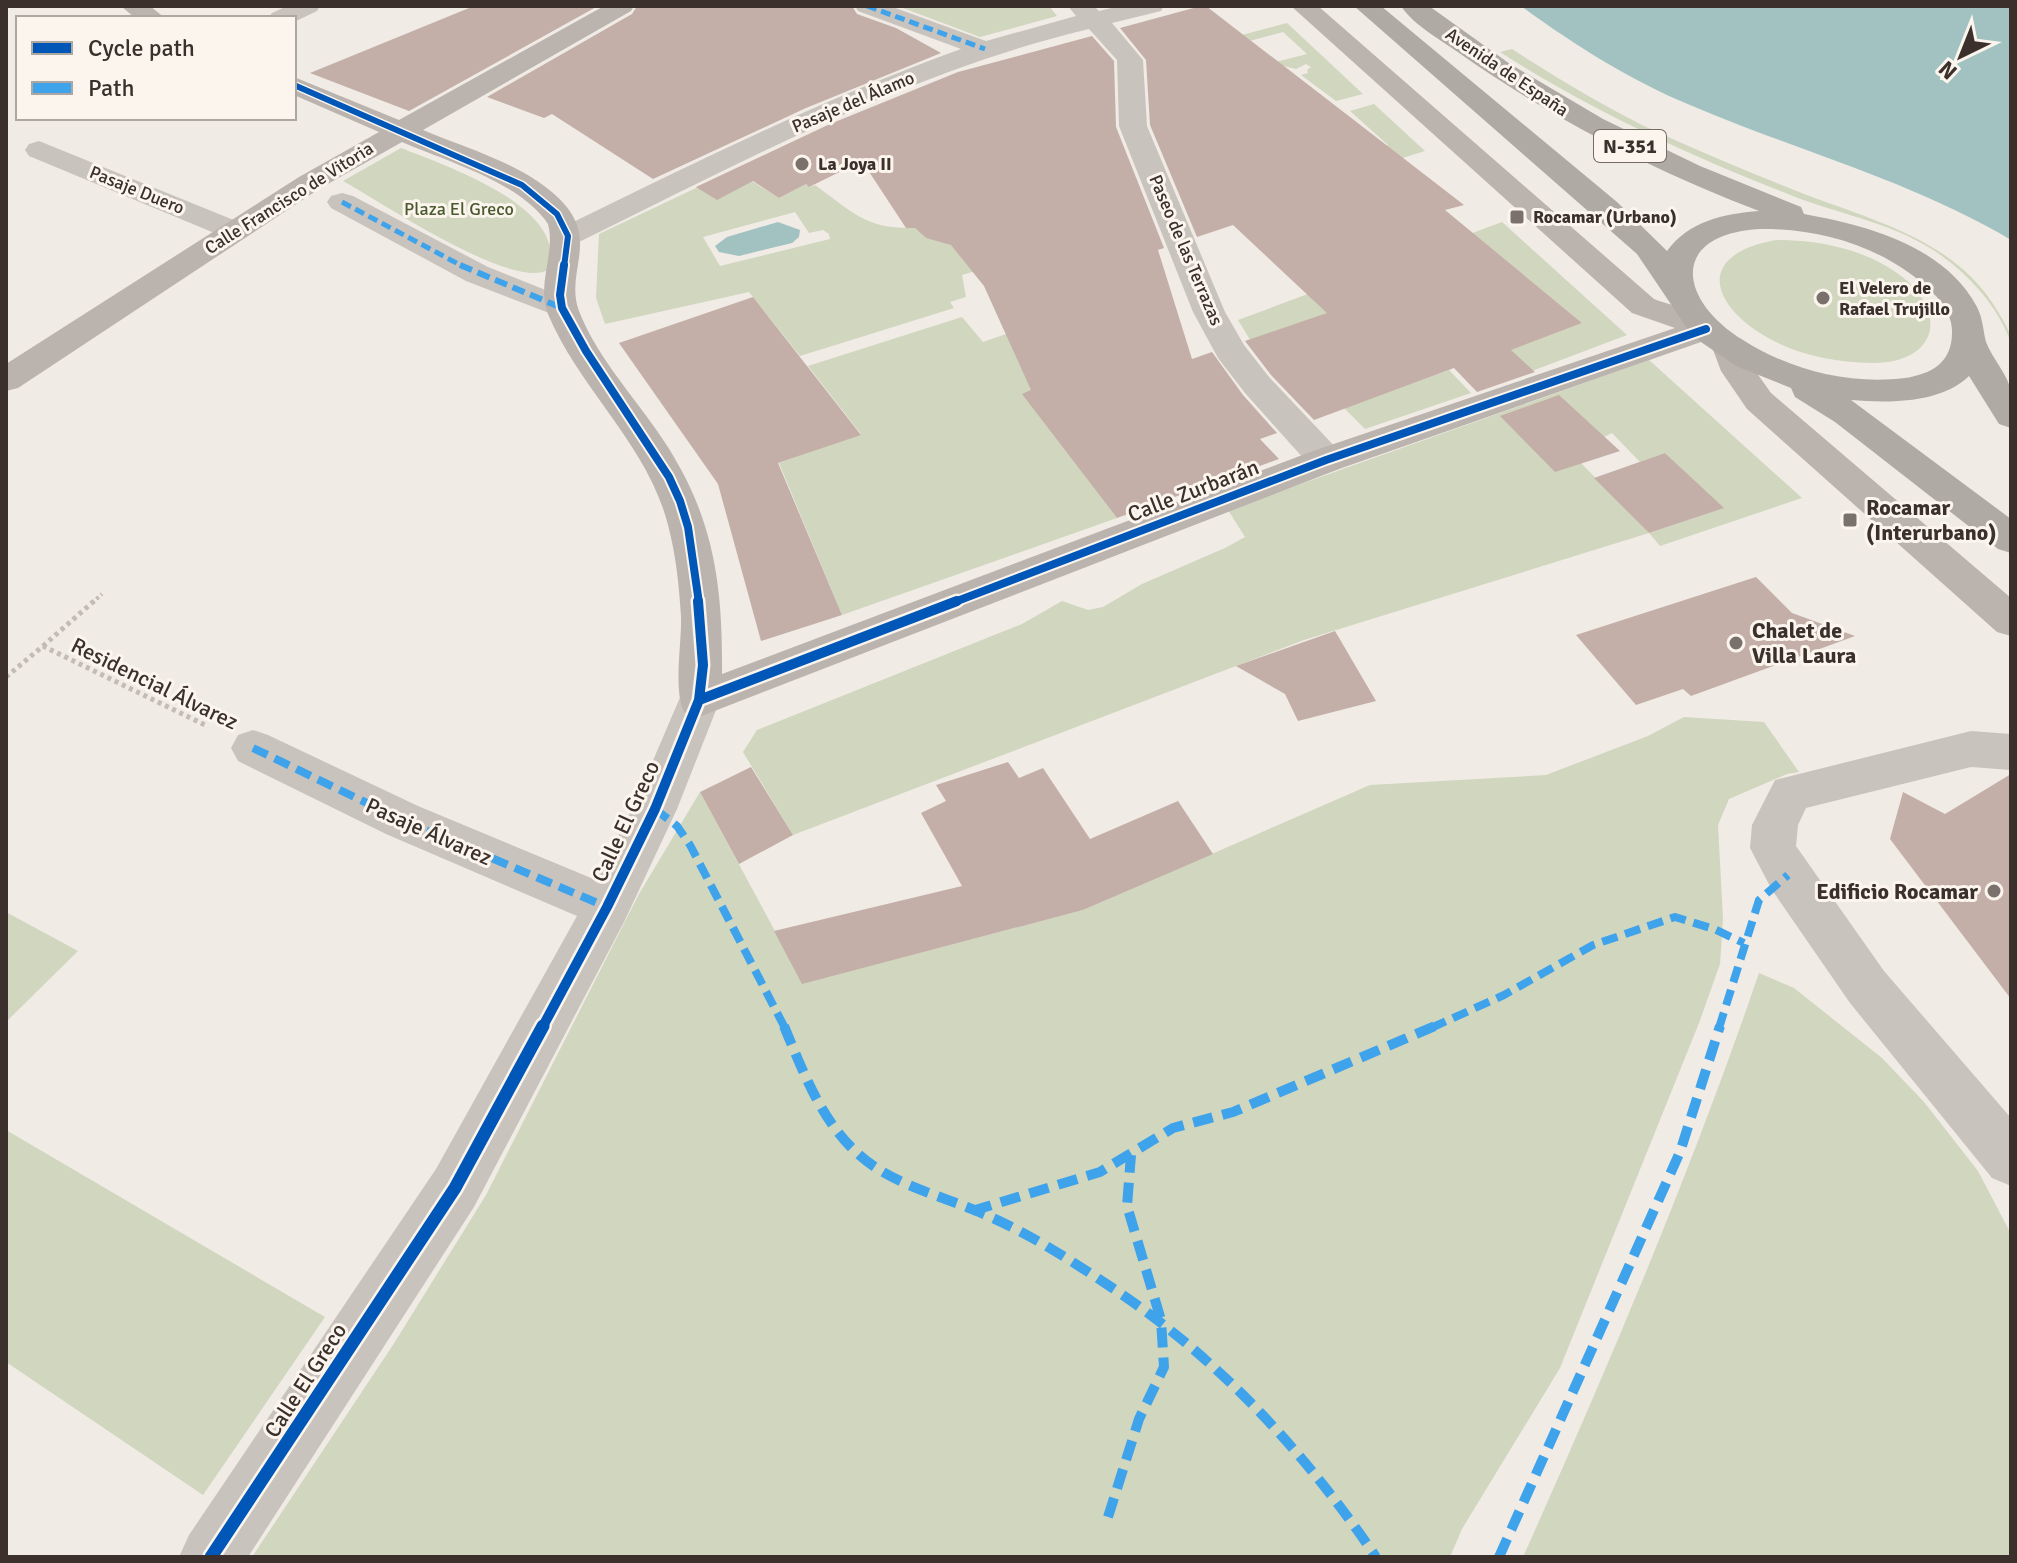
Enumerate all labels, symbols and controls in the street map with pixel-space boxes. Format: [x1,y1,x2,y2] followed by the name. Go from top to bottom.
[16,16,296,120] legend
[1921,16,2001,96] north arrow
[1441,23,1573,121] street label: Avenida de España
[88,33,195,63] text: Cycle path
[1933,55,1963,85] text: N
[789,66,917,138] street label: Pasaje del Álamo
[88,73,134,103] text: Path
[1594,130,1666,162] road number: N-351
[201,137,377,259] street label: Calle Francisco de Vitoria
[818,153,892,175] place label: La Joya II
[793,155,811,173] marker: La Joya II
[86,161,188,219] street label: Pasaje Duero
[1144,171,1228,329] street label: Paseo de las Terrazas
[404,198,514,220] park label: Plaza El Greco
[1533,206,1677,228] place label: Rocamar (Urbano)
[1508,208,1526,226] marker: Rocamar (Urbano)
[1839,277,1950,320] place label: El Velero de Rafael Trujillo
[1814,289,1832,307] marker: El Velero de Rafael Trujillo
[1124,453,1263,528] street label: Calle Zurbarán
[1866,494,1997,546] place label: Rocamar (Interurbano)
[1841,511,1859,529] marker: Rocamar (Interurbano)
[1752,617,1856,669] place label: Chalet de Villa Laura
[67,631,243,736] street label: Residencial Álvarez
[1727,634,1745,652] marker: Chalet de Villa Laura
[586,756,665,886] street label: Calle El Greco
[362,792,496,871] street label: Pasaje Álvarez
[1816,878,1978,905] place label: Edificio Rocamar
[1985,882,2003,900] marker: Edificio Rocamar
[258,1318,352,1443] street label: Calle El Greco

